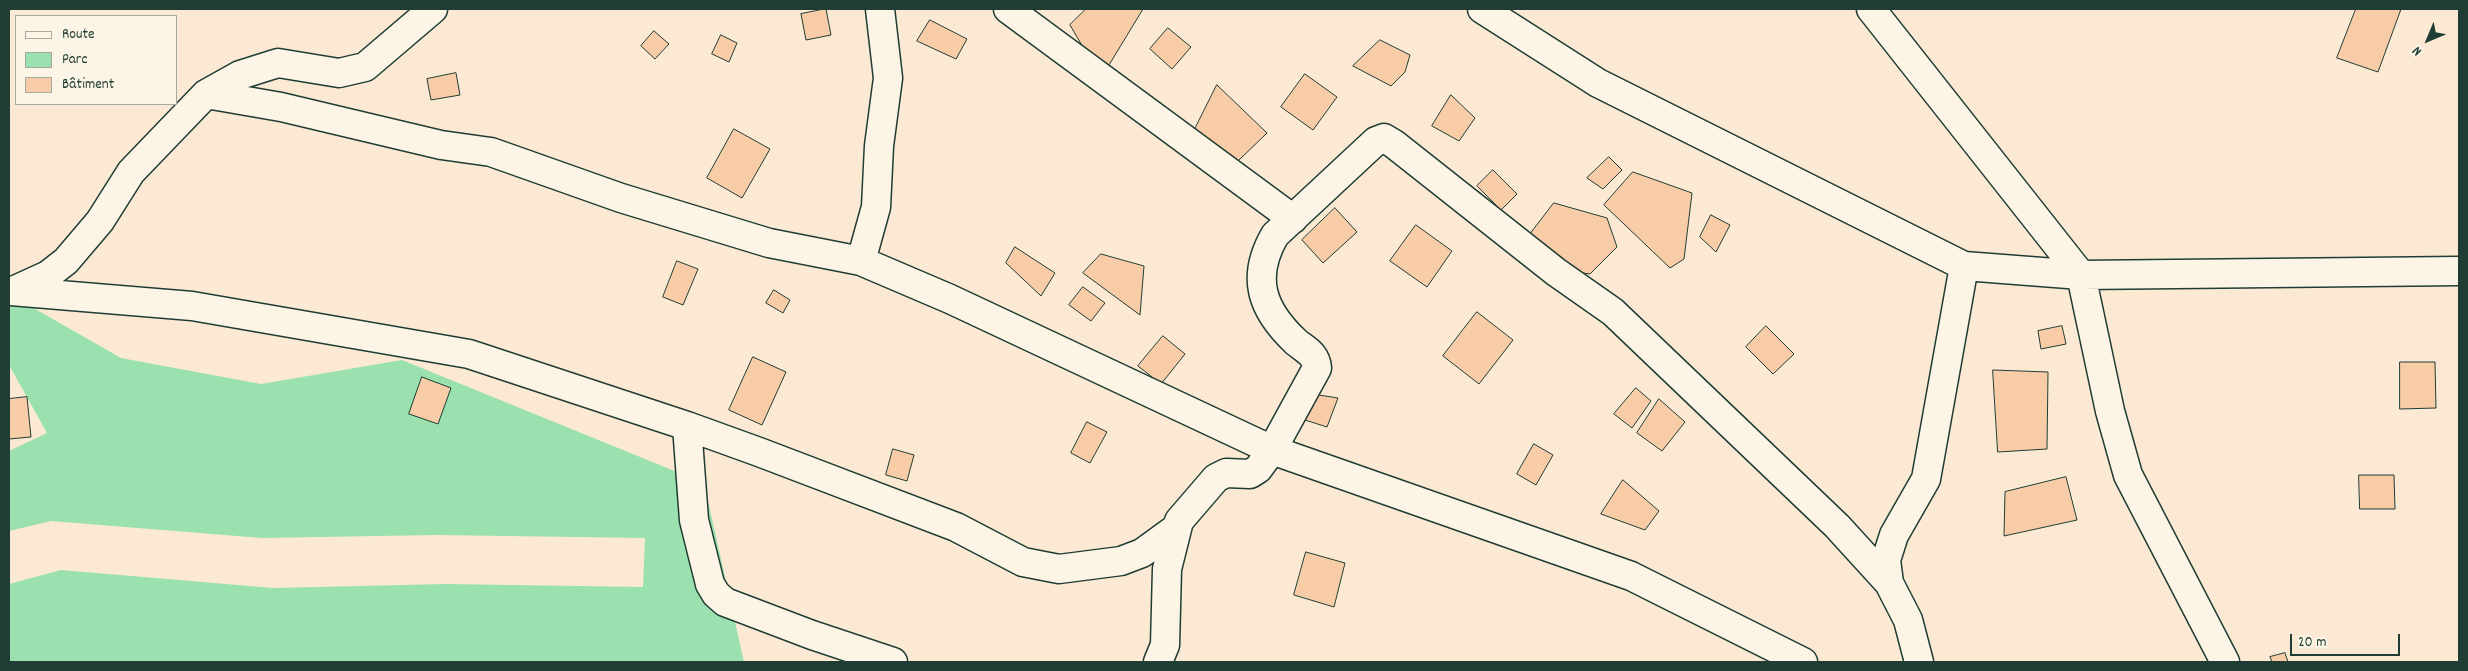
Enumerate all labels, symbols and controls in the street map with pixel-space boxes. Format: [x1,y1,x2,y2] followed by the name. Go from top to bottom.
[15,15,178,105] legend
[2403,15,2453,65] north arrow
[62,24,95,46] text: Route
[2408,41,2427,60] text: N
[62,49,87,71] text: Parc
[62,74,114,96] text: Bâtiment
[2293,624,2403,656] scale bar
[2298,632,2326,654] text: 20 m

